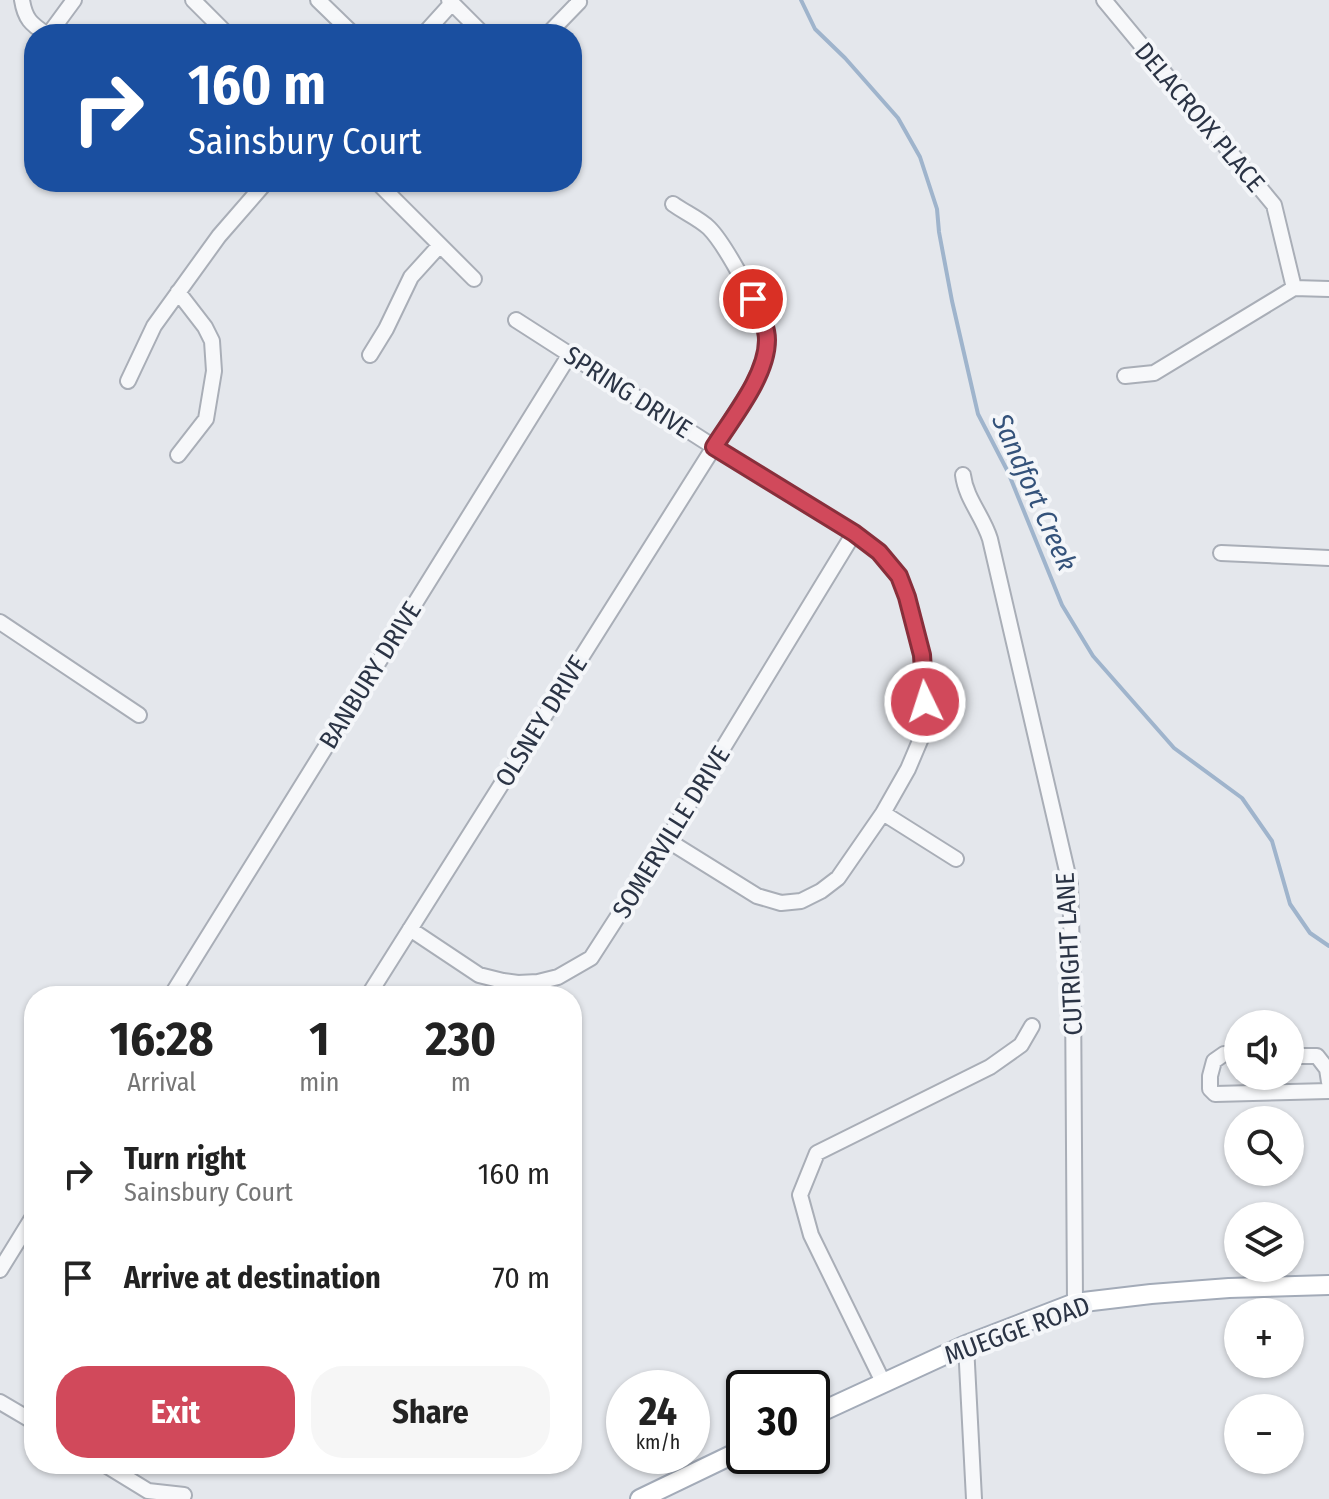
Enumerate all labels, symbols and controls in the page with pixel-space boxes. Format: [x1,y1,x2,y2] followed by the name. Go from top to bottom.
[1128,36,1271,198] street label: DELACROIX PLACE
[188,52,326,119] text: 160 m
[56,56,160,160] icon: right
[188,120,422,164] text: Sainsbury Court
[719,265,787,333] pin
[731,277,775,321] icon: arrive
[558,340,697,445] street label: SPRING DRIVE
[985,408,1084,576] water label: Sandfort Creek
[313,596,428,754] street label: BANBURY DRIVE
[489,650,594,793] street label: OLSNEY DRIVE
[883,660,967,744] position arrow
[606,741,737,924] street label: SOMERVILLE DRIVE
[1050,872,1089,1036] street label: CUTRIGHT LANE
[110,1010,214,1068] text: 16:28
[309,1010,330,1068] text: 1
[425,1010,496,1068] text: 230
[1224,1010,1304,1474] map controls
[1224,1010,1304,1090] button: sound
[127,1067,196,1098] text: Arrival
[299,1067,340,1098] text: min
[451,1067,471,1098] text: m
[1224,1106,1304,1186] button: search
[124,1141,246,1177] text: Turn right
[56,1152,100,1196] icon: right
[478,1156,550,1192] text: 160 m
[124,1177,293,1208] text: Sainsbury Court
[1224,1202,1304,1282] button: layers
[56,1256,100,1300] icon: arrive
[124,1260,381,1296] text: Arrive at destination
[492,1260,550,1296] text: 70 m
[940,1290,1094,1371] street label: MUEGGE ROAD
[1224,1298,1304,1378] button: +
[56,1366,295,1458] button: Exit
[311,1366,550,1458] button: Share
[726,1370,830,1474] speed limit sign: 30
[639,1388,677,1436] text: 24
[1224,1394,1304,1474] button: −
[636,1430,680,1454] text: km/h

